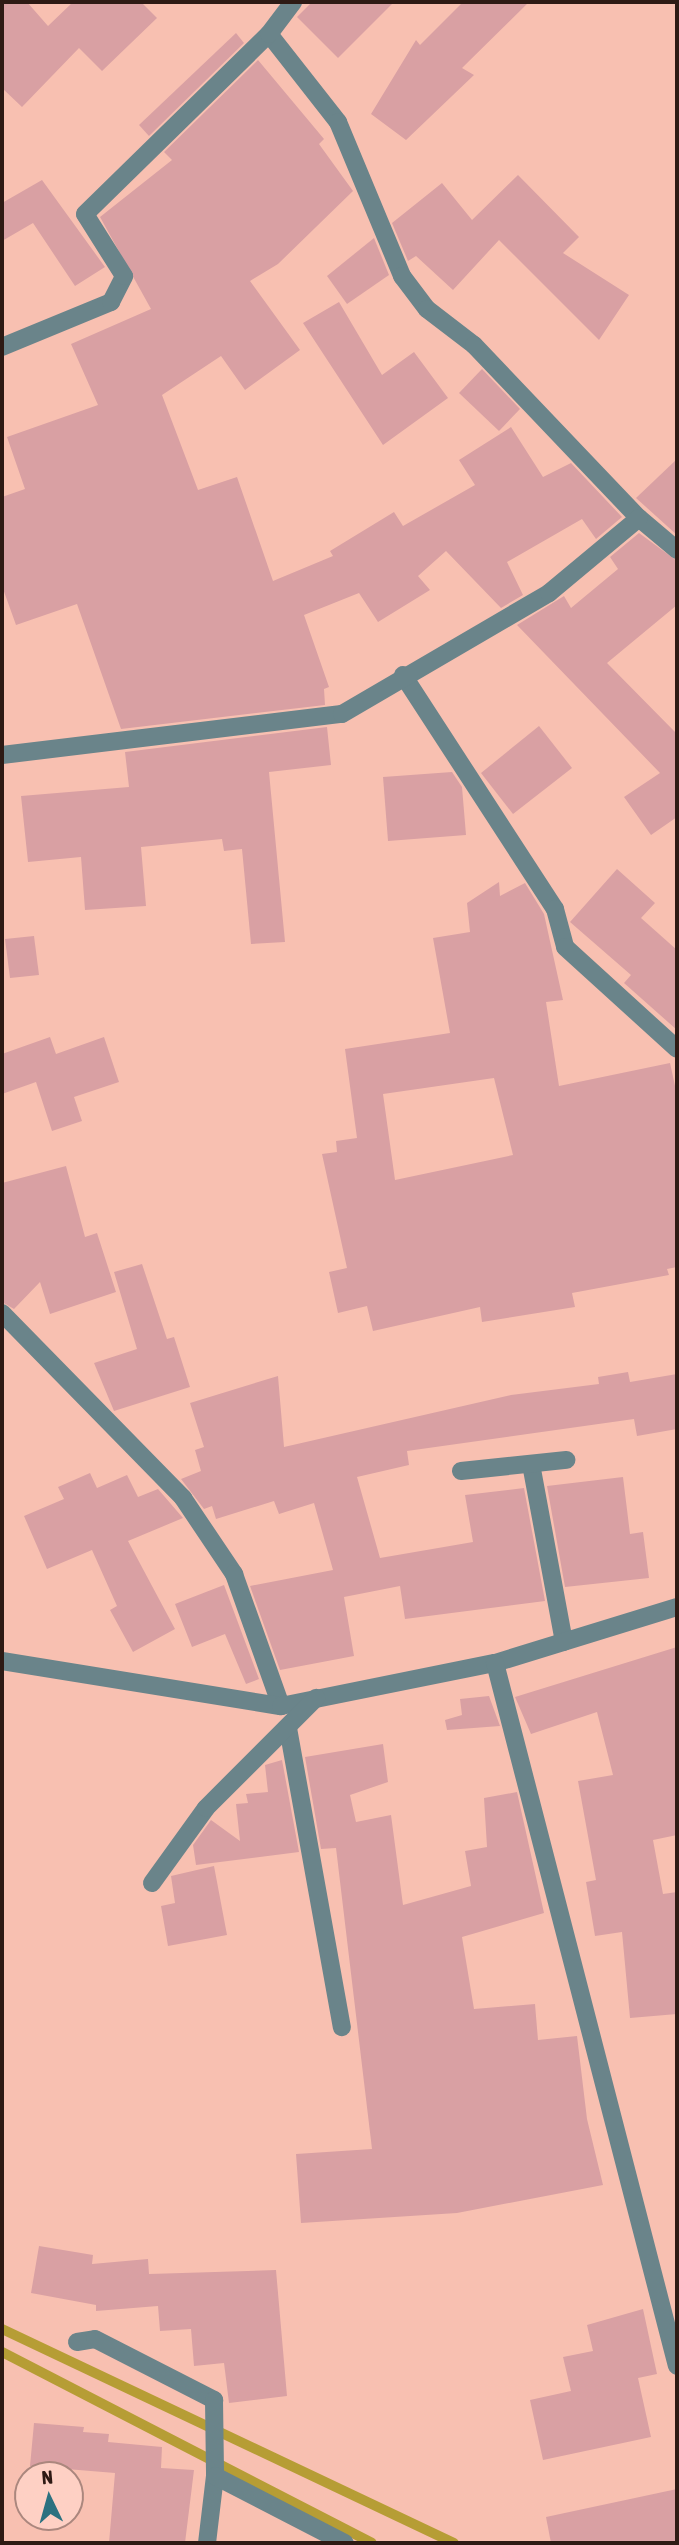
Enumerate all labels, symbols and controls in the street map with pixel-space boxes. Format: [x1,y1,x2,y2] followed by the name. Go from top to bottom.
[14,2461,84,2531] north arrow
[41,2466,54,2489] text: N

